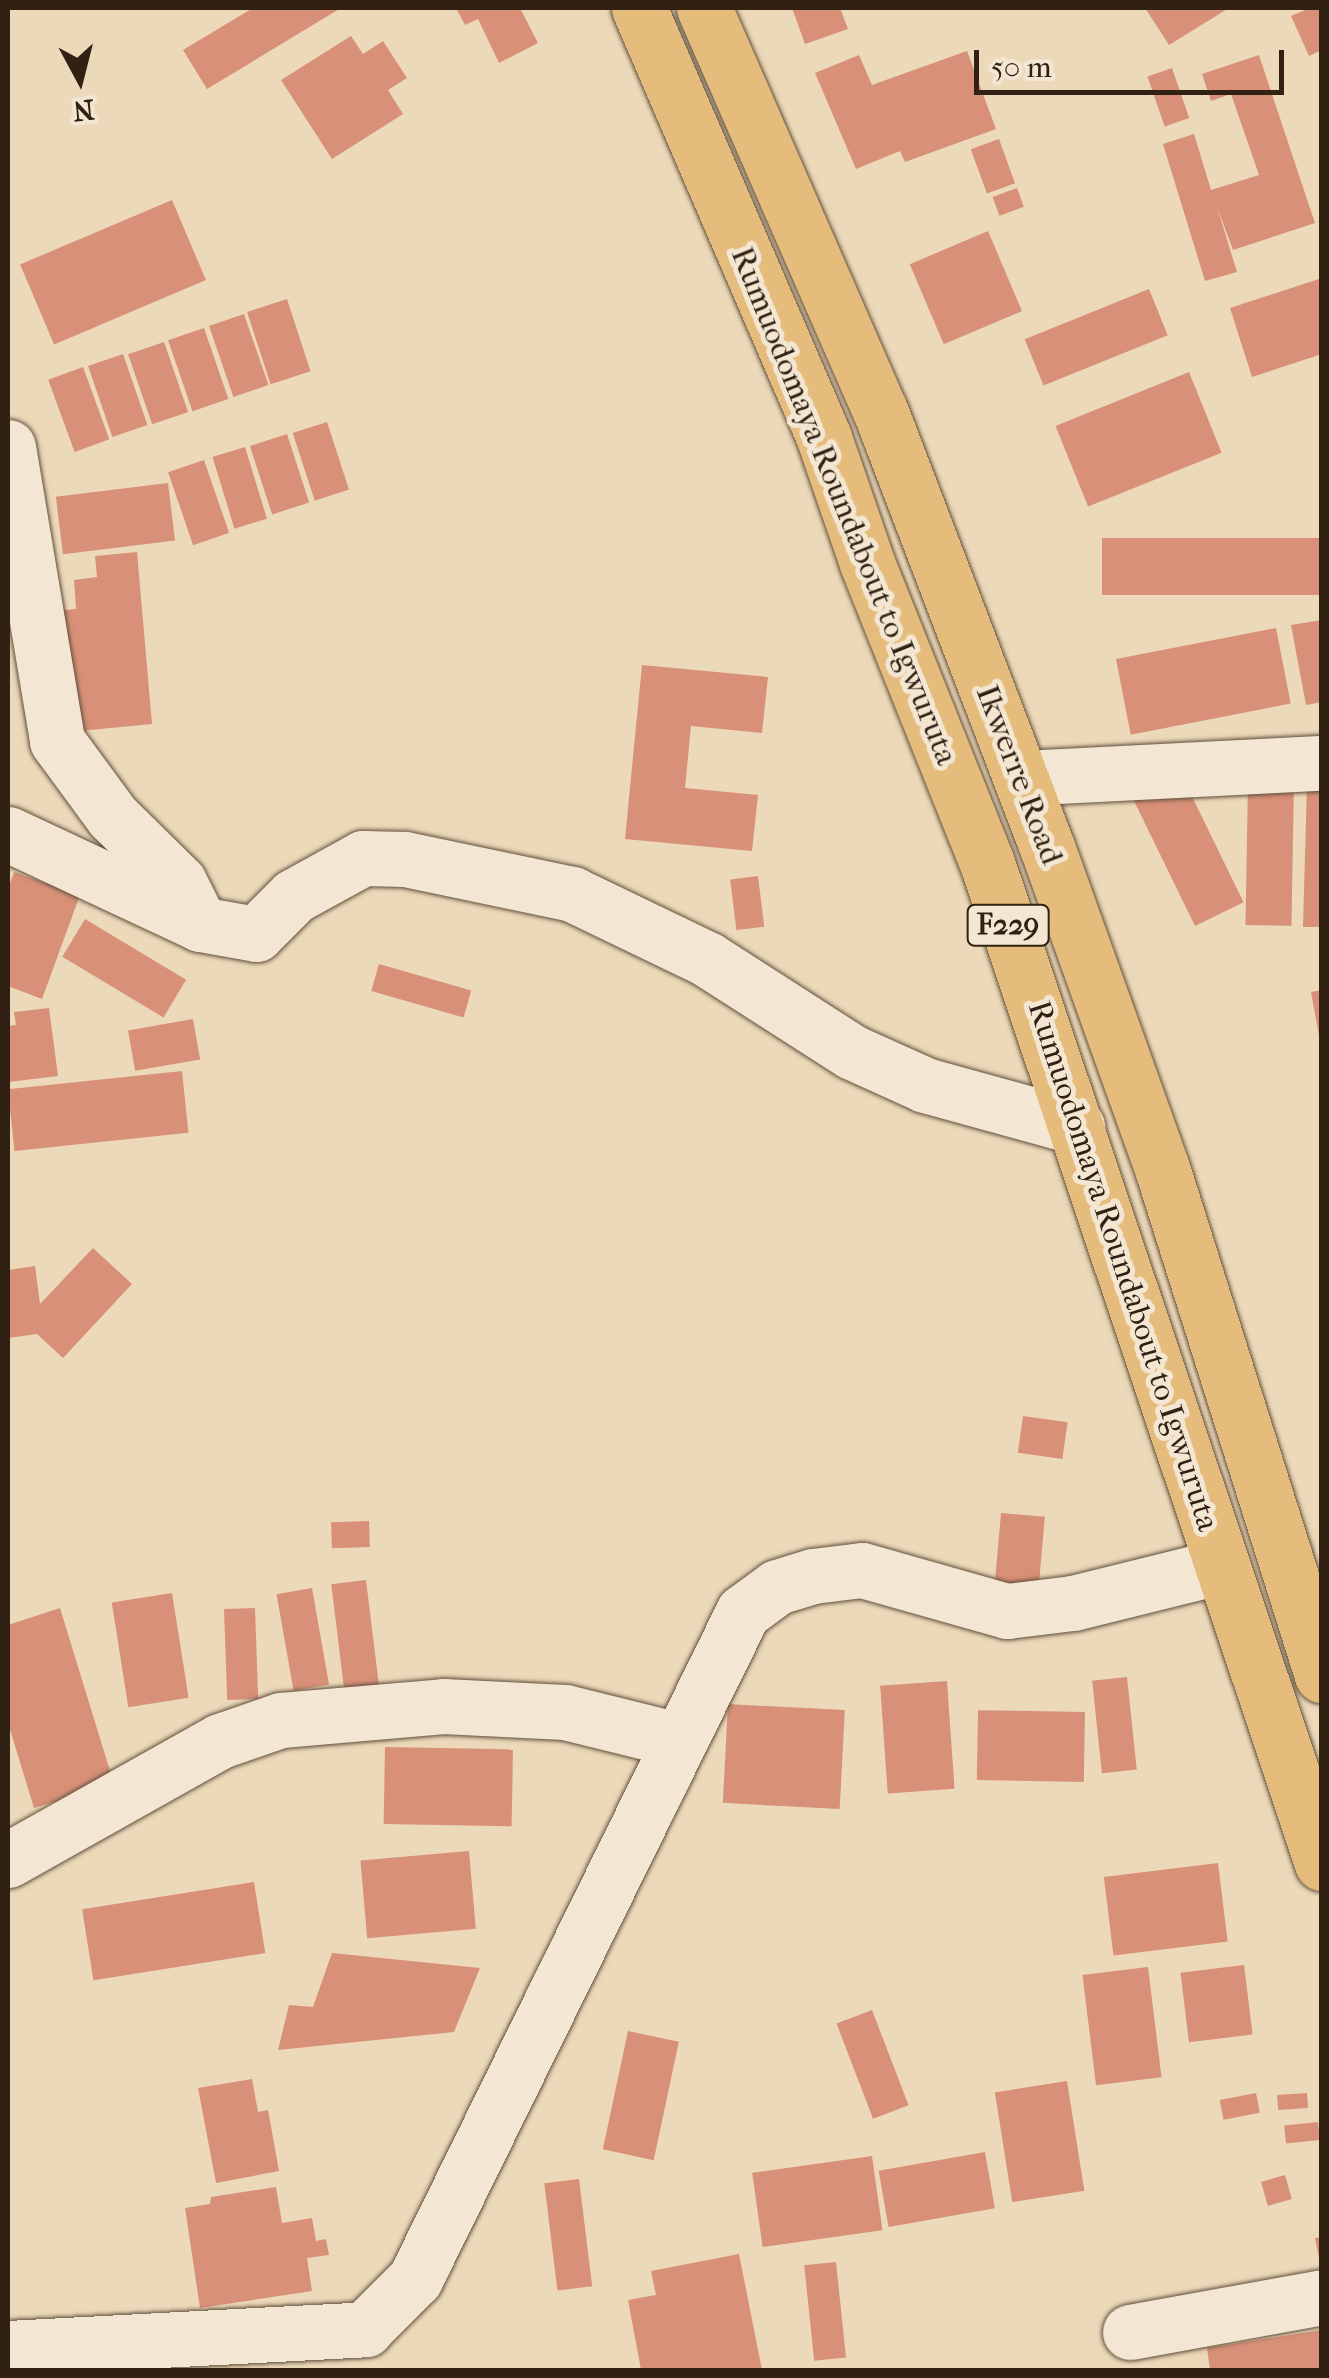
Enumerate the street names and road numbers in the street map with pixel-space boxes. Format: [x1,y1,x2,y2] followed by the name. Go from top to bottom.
[722,242,966,770] street label: Rumuodomaya Roundabout to Igwuruta
[967,680,1071,870] street label: Ikwerre Road
[966,900,1050,950] road number: F229
[1019,996,1227,1536] street label: Rumuodomaya Roundabout to Igwuruta

